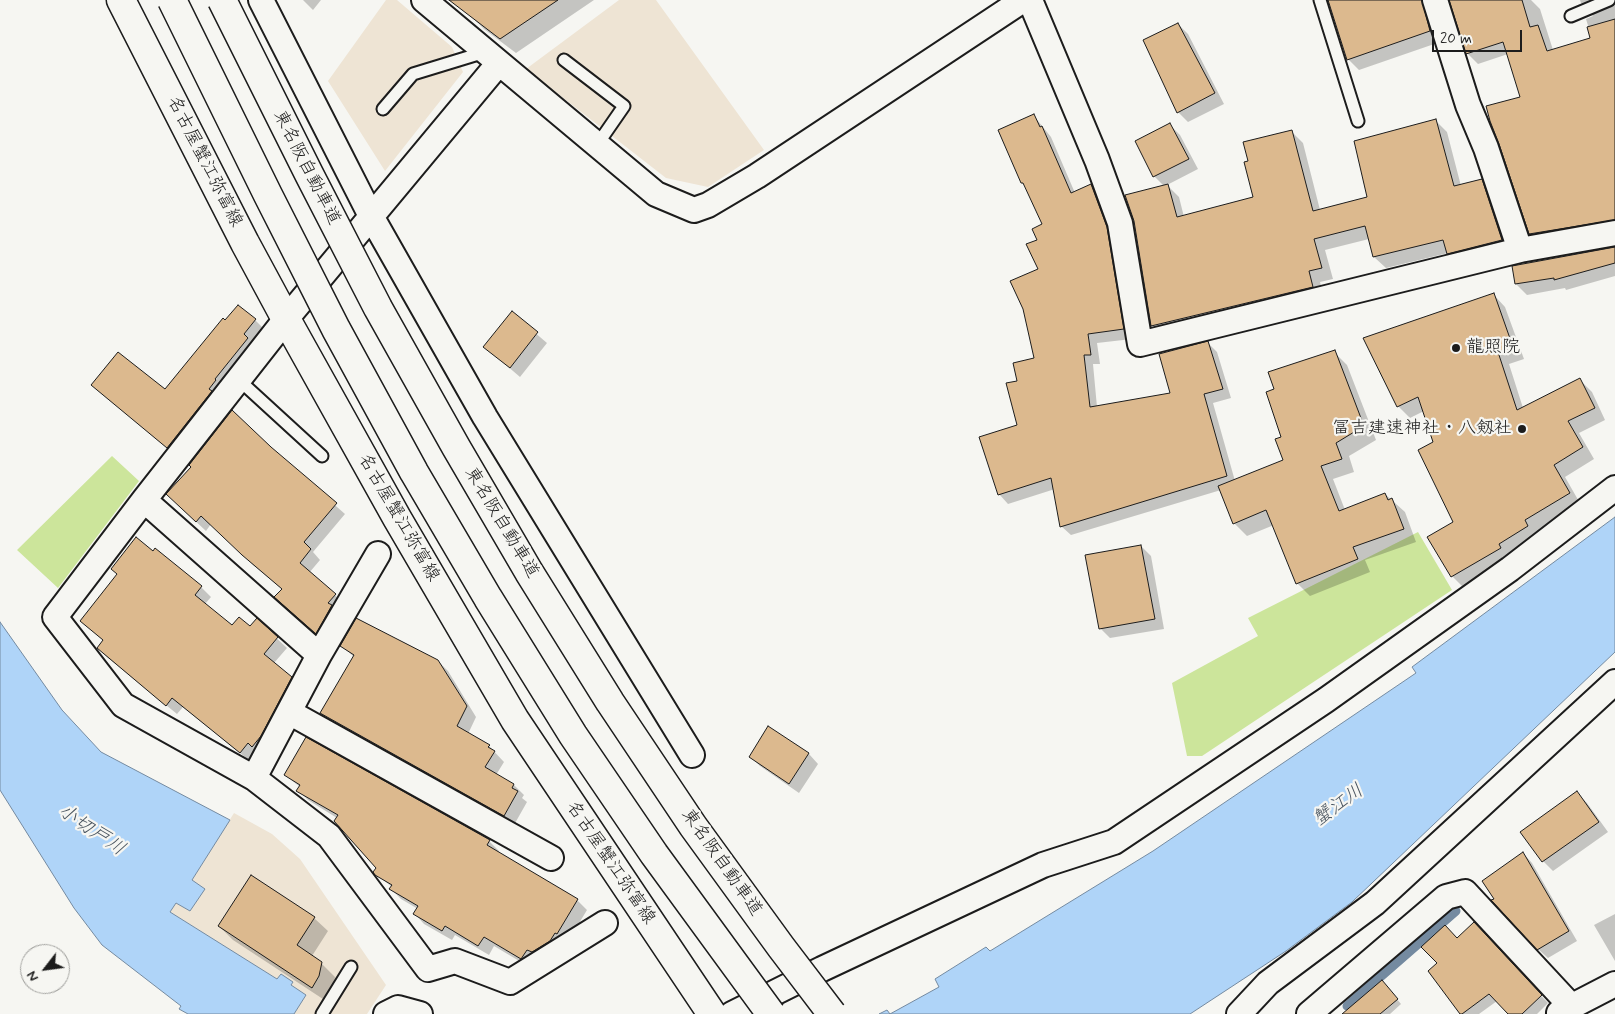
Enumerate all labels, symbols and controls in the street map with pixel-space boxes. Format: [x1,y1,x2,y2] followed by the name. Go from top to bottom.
[1435,20,1525,52] scale bar
[1440,29,1472,49] text: 20 m
[162,93,246,231] street label: 名古屋蟹江弥富線
[268,107,344,229] street label: 東名阪自動車道
[1466,337,1520,359] place label: 龍照院
[1450,342,1462,354] marker: 龍照院
[1332,418,1512,440] place label: 冨吉建速神社・八剱社
[1516,423,1528,435] marker: 冨吉建速神社・八剱社
[353,450,443,586] street label: 名古屋蟹江弥富線
[459,463,543,583] street label: 東名阪自動車道
[1309,780,1369,832] water label: 蟹江川
[561,797,659,929] street label: 名古屋蟹江弥富線
[53,800,129,862] water label: 小切戸川
[676,805,766,921] street label: 東名阪自動車道
[20,944,70,994] north arrow
[23,967,43,985] text: N

